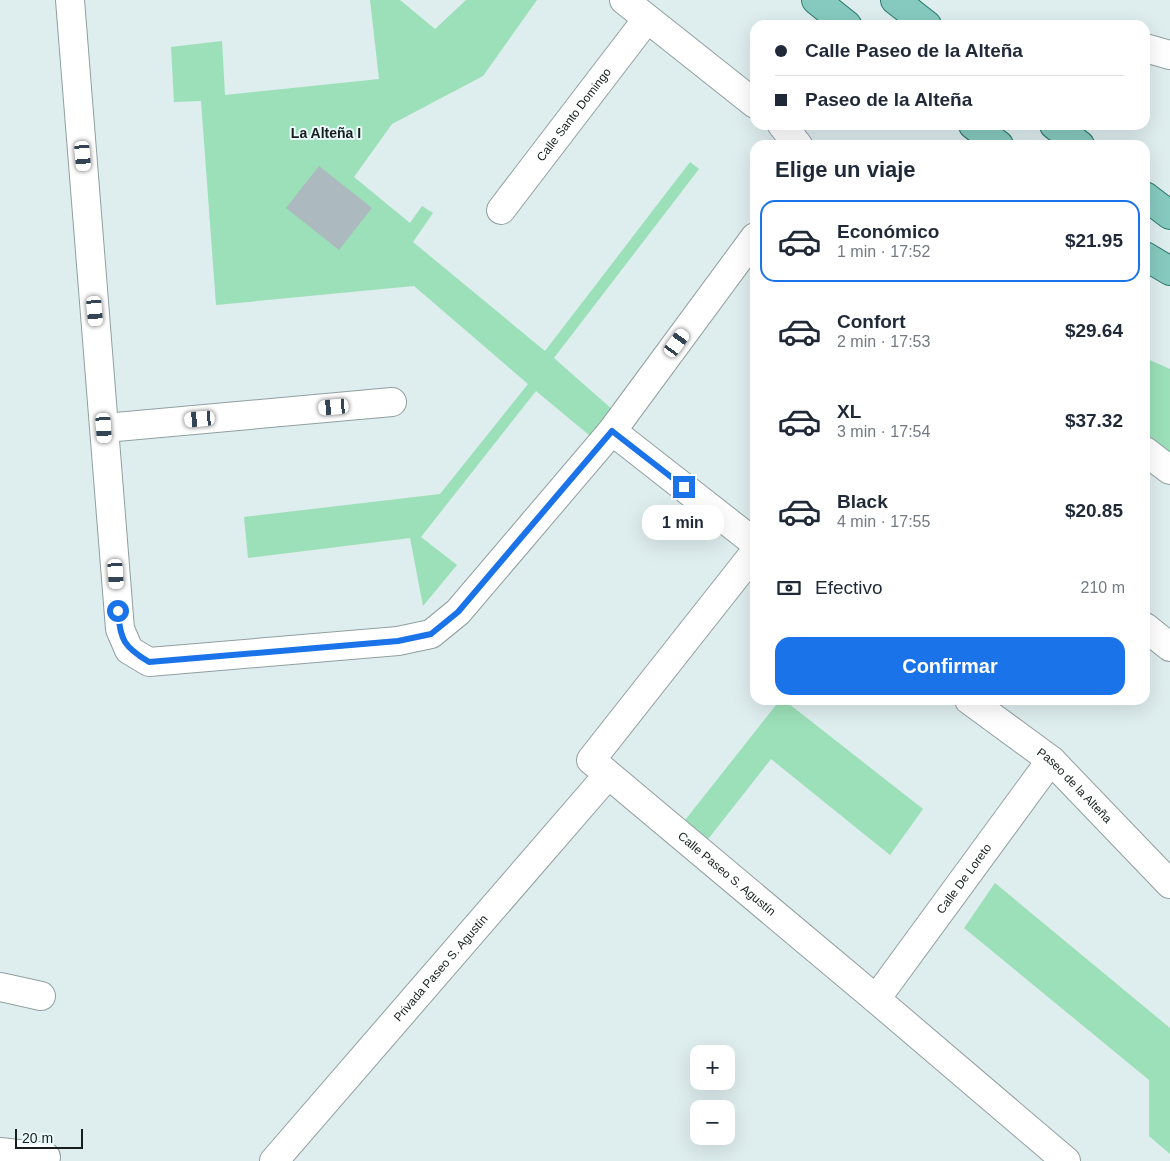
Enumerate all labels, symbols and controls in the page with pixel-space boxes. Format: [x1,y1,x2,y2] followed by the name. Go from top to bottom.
[805,40,1023,61] text: Calle Paseo de la Alteña
[534,65,614,164] street label: Calle Santo Domingo
[805,89,972,110] text: Paseo de la Alteña
[291,125,361,141] district label: La Alteña I
[74,140,91,172] car
[775,157,916,182] text: Elige un viaje
[777,219,822,264] icon: car
[837,221,939,242] text: Económico
[1065,230,1123,251] text: $21.95
[837,243,930,260] text: 1 min · 17:52
[86,295,103,327] car
[777,309,822,354] icon: car
[837,311,906,332] text: Confort
[1065,320,1123,341] text: $29.64
[662,326,691,360] car
[837,333,930,350] text: 2 min · 17:53
[318,398,349,416] car
[777,399,822,444] icon: car
[837,401,861,422] text: XL
[184,410,215,428] car
[1065,410,1123,431] text: $37.32
[95,413,112,443] car
[837,423,930,440] text: 3 min · 17:54
[673,476,695,498] route end
[777,489,822,534] icon: car
[837,491,888,512] text: Black
[1065,500,1123,521] text: $20.85
[643,504,725,540] callout: 1 min
[837,513,930,530] text: 4 min · 17:55
[662,514,704,531] text: 1 min
[107,559,124,589] car
[775,574,803,602] icon: cash
[815,577,883,598] text: Efectivo
[1081,579,1125,596] text: 210 m
[107,600,129,622] route start
[775,637,1125,695] button: Confirmar
[1034,745,1115,826] street label: Paseo de la Alteña
[675,829,778,919] street label: Calle Paseo S. Agustín
[934,841,995,917] street label: Calle De Loreto
[391,912,491,1024] street label: Privada Paseo S. Agustín
[690,1045,735,1145] map controls
[690,1045,735,1090] button: +
[690,1100,735,1145] button: −
[15,1126,82,1149] scale bar
[22,1130,53,1146] text: 20 m

